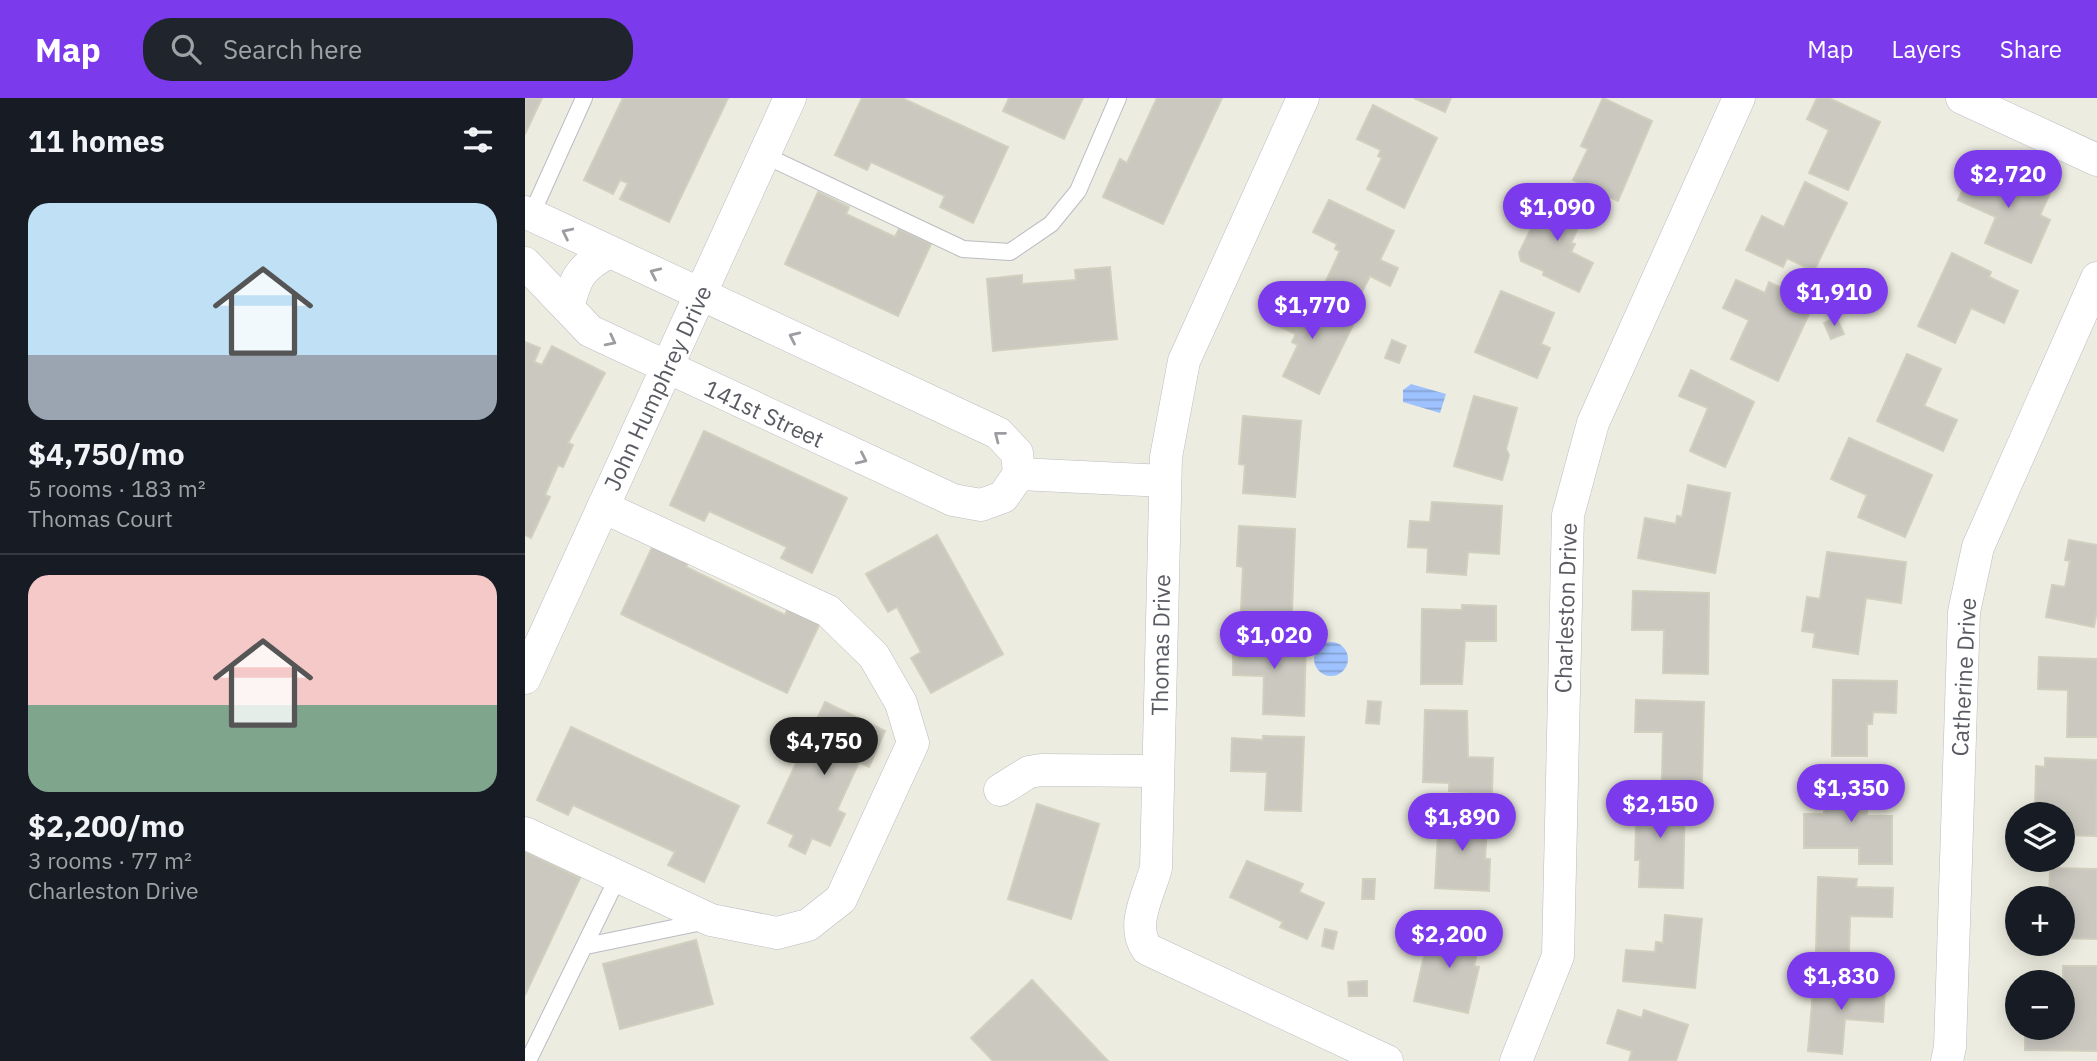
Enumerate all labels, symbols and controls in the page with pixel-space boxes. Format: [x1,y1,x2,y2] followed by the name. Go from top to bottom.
[143,18,633,81] search box
[35,28,101,71] text: Map
[167,30,205,68] icon: search
[223,32,362,66] text: Search here
[1807,33,1854,65] text: Map
[1892,33,1962,65] text: Layers
[2000,33,2062,65] text: Share
[28,121,165,160] text: 11 homes
[459,121,497,159] icon: filters
[1951,150,2065,210] pin: $2,720
[1970,158,2046,188] text: $2,720
[1500,184,1614,243] pin: $1,090
[1519,191,1595,221] text: $1,090
[562,227,574,241] one-way arrow
[200,248,326,374] icon: home
[650,268,662,282] one-way arrow
[1777,268,1891,328] pin: $1,910
[1796,276,1872,306] text: $1,910
[596,280,718,495] street label: John Humphrey Drive
[1255,282,1369,341] pin: $1,770
[1274,289,1350,319] text: $1,770
[789,332,801,346] one-way arrow
[604,333,616,347] one-way arrow
[700,372,829,454] street label: 141st Street
[994,431,1006,444] one-way arrow
[28,434,185,473] text: $4,750/mo
[855,451,867,465] one-way arrow
[28,473,206,503] text: 5 rooms · 183 m²
[28,503,173,533] text: Thomas Court
[1547,522,1583,694] street label: Charleston Drive
[1144,574,1176,716] street label: Thomas Drive
[1944,597,1982,757] street label: Catherine Drive
[1217,612,1331,671] pin: $1,020
[1236,619,1312,649] text: $1,020
[200,620,326,746] icon: home
[767,718,881,777] pin: $4,750
[786,725,862,755] text: $4,750
[1794,764,1908,824] pin: $1,350
[1813,772,1889,802] text: $1,350
[1603,780,1717,840] pin: $2,150
[1622,788,1698,818] text: $2,150
[1405,794,1519,853] pin: $1,890
[1424,801,1500,831] text: $1,890
[2005,802,2075,1040] map controls
[2005,802,2075,872] button: layers
[28,806,185,845] text: $2,200/mo
[28,845,192,875] text: 3 rooms · 77 m²
[28,875,199,905] text: Charleston Drive
[2005,886,2075,956] button: +
[1392,910,1506,970] pin: $2,200
[1411,918,1487,948] text: $2,200
[1784,953,1898,1012] pin: $1,830
[1803,960,1879,990] text: $1,830
[2005,970,2075,1040] button: −

